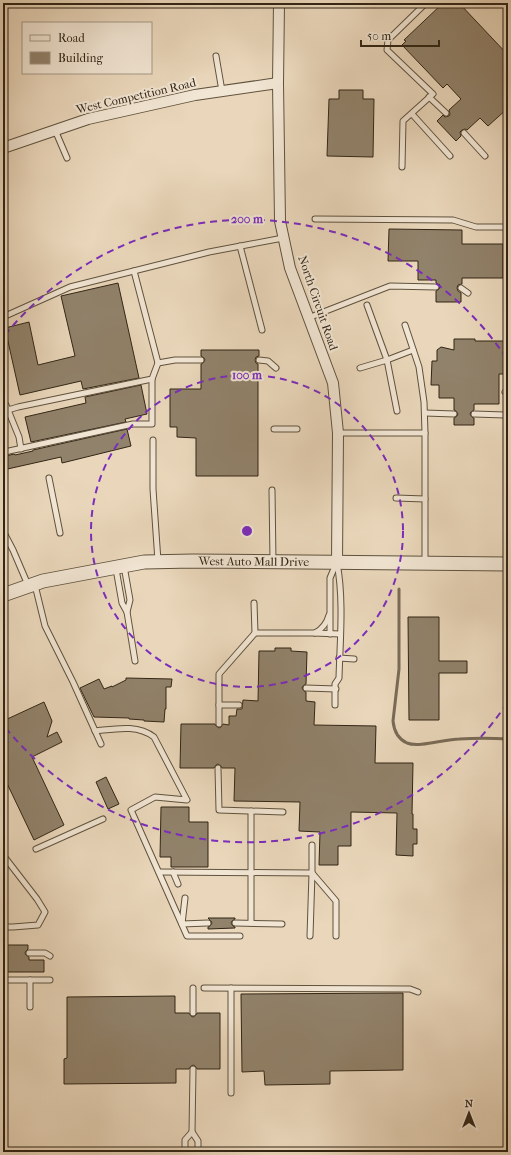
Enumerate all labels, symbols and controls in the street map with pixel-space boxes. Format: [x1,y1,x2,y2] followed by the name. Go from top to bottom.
[22,22,152,74] legend
[361,22,439,48] scale bar
[367,29,391,43] text: 50 m
[58,31,85,45] text: Road
[58,51,103,65] text: Building
[74,75,198,117] street label: West Competition Road
[231,212,264,226] text: 200 m
[295,254,341,353] street label: North Circuit Road
[232,368,263,382] text: 100 m
[240,524,254,538] centre of rings
[197,554,309,569] street label: West Auto Mall Drive
[449,1093,489,1133] north arrow
[465,1097,474,1110] text: N

